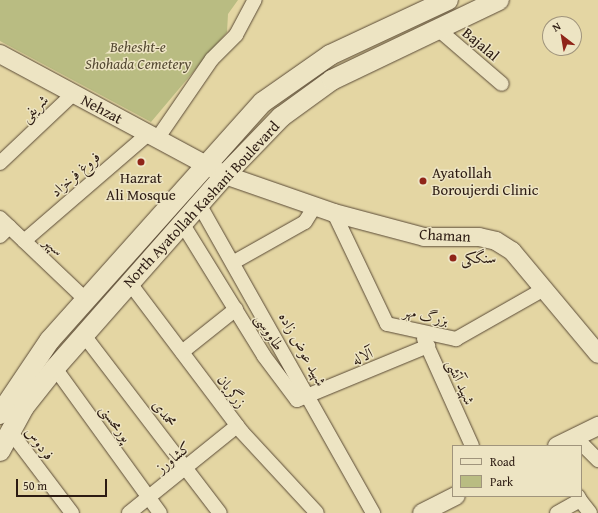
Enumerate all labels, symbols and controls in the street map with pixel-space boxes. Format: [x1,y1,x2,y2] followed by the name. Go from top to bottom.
[542,16,582,56] north arrow
[549,18,564,35] text: N
[459,24,503,64] street label: Bajalal
[85,37,191,72] park label: Behesht-e Shohada Cemetery
[16,91,52,125] street label: شریفی
[78,91,126,127] street label: Nehzat
[119,117,283,291] street label: North Ayatollah Kashani Boulevard
[47,148,103,200] street label: فروغ فرخزاد
[136,157,146,167] marker: Hazrat Ali Mosque
[432,163,538,198] place label: Ayatollah Boroujerdi Clinic
[106,168,176,203] place label: Hazrat Ali Mosque
[417,175,429,187] marker: Ayatollah Boroujerdi Clinic
[419,225,471,245] street label: Chaman
[40,232,68,260] street label: سپهر
[461,249,496,267] place label: سنگکی
[448,253,458,263] marker: سنگکی
[402,301,450,329] street label: بزرگ مهر
[275,309,331,389] street label: شهید عوض زاده
[252,310,288,354] street label: طاووسی
[349,344,375,368] street label: آلاله
[443,356,479,408] street label: شهید آتشی
[214,371,250,411] street label: زرگریان
[149,396,181,430] street label: محمدی
[96,401,136,445] street label: پورمحسنی
[22,423,58,463] street label: فردوس
[152,437,194,477] street label: کشاورز
[452,445,582,497] legend
[490,453,515,470] text: Road
[18,471,109,497] scale bar
[490,473,513,490] text: Park
[23,477,47,494] text: 50 m

